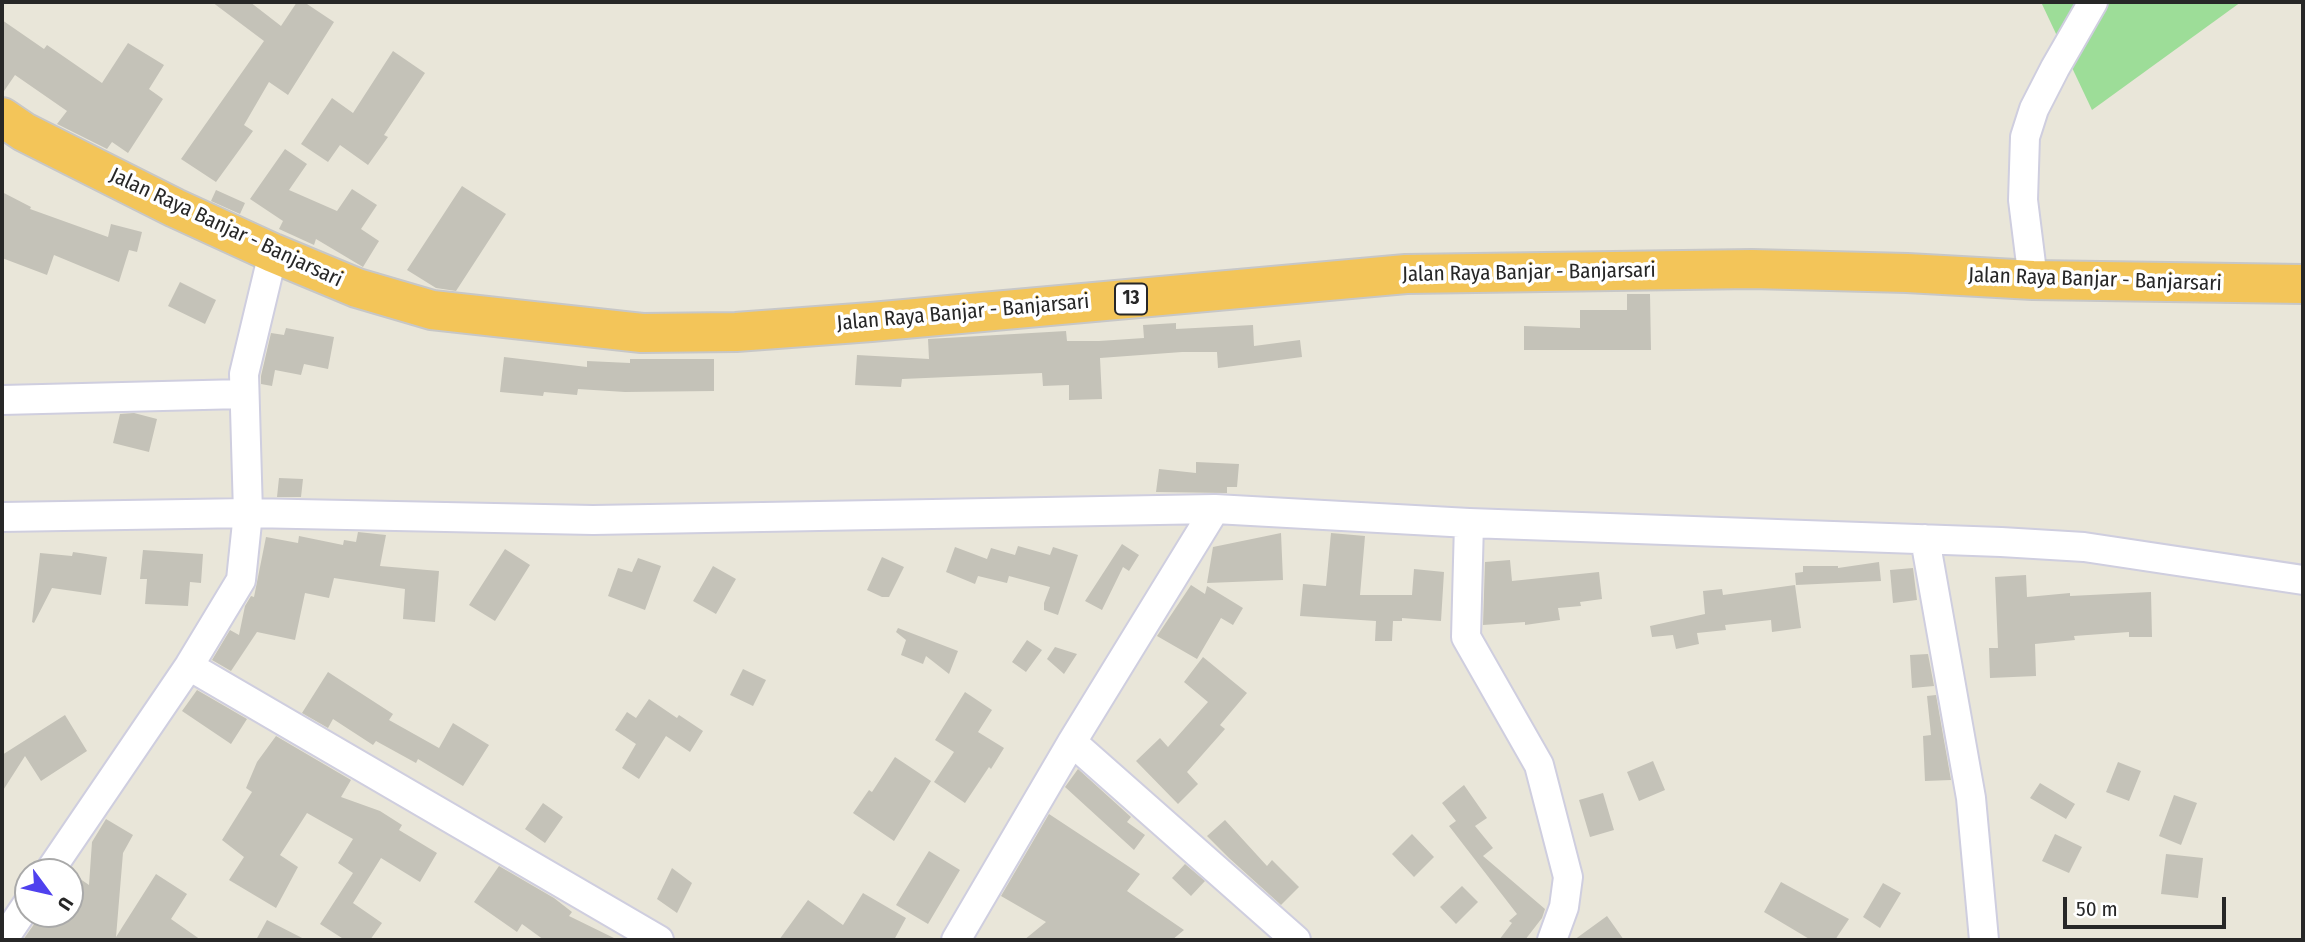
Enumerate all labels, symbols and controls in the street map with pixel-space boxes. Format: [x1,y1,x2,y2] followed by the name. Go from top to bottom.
[106,163,346,293] street label: Jalan Raya Banjar - Banjarsari
[1402,258,1656,288] street label: Jalan Raya Banjar - Banjarsari
[1968,263,2222,297] street label: Jalan Raya Banjar - Banjarsari
[1115,284,1147,314] road number: 13
[836,289,1090,337] street label: Jalan Raya Banjar - Banjarsari
[14,858,84,928] north arrow
[2067,883,2230,927] scale bar
[53,893,78,915] text: U
[2076,896,2118,922] text: 50 m

